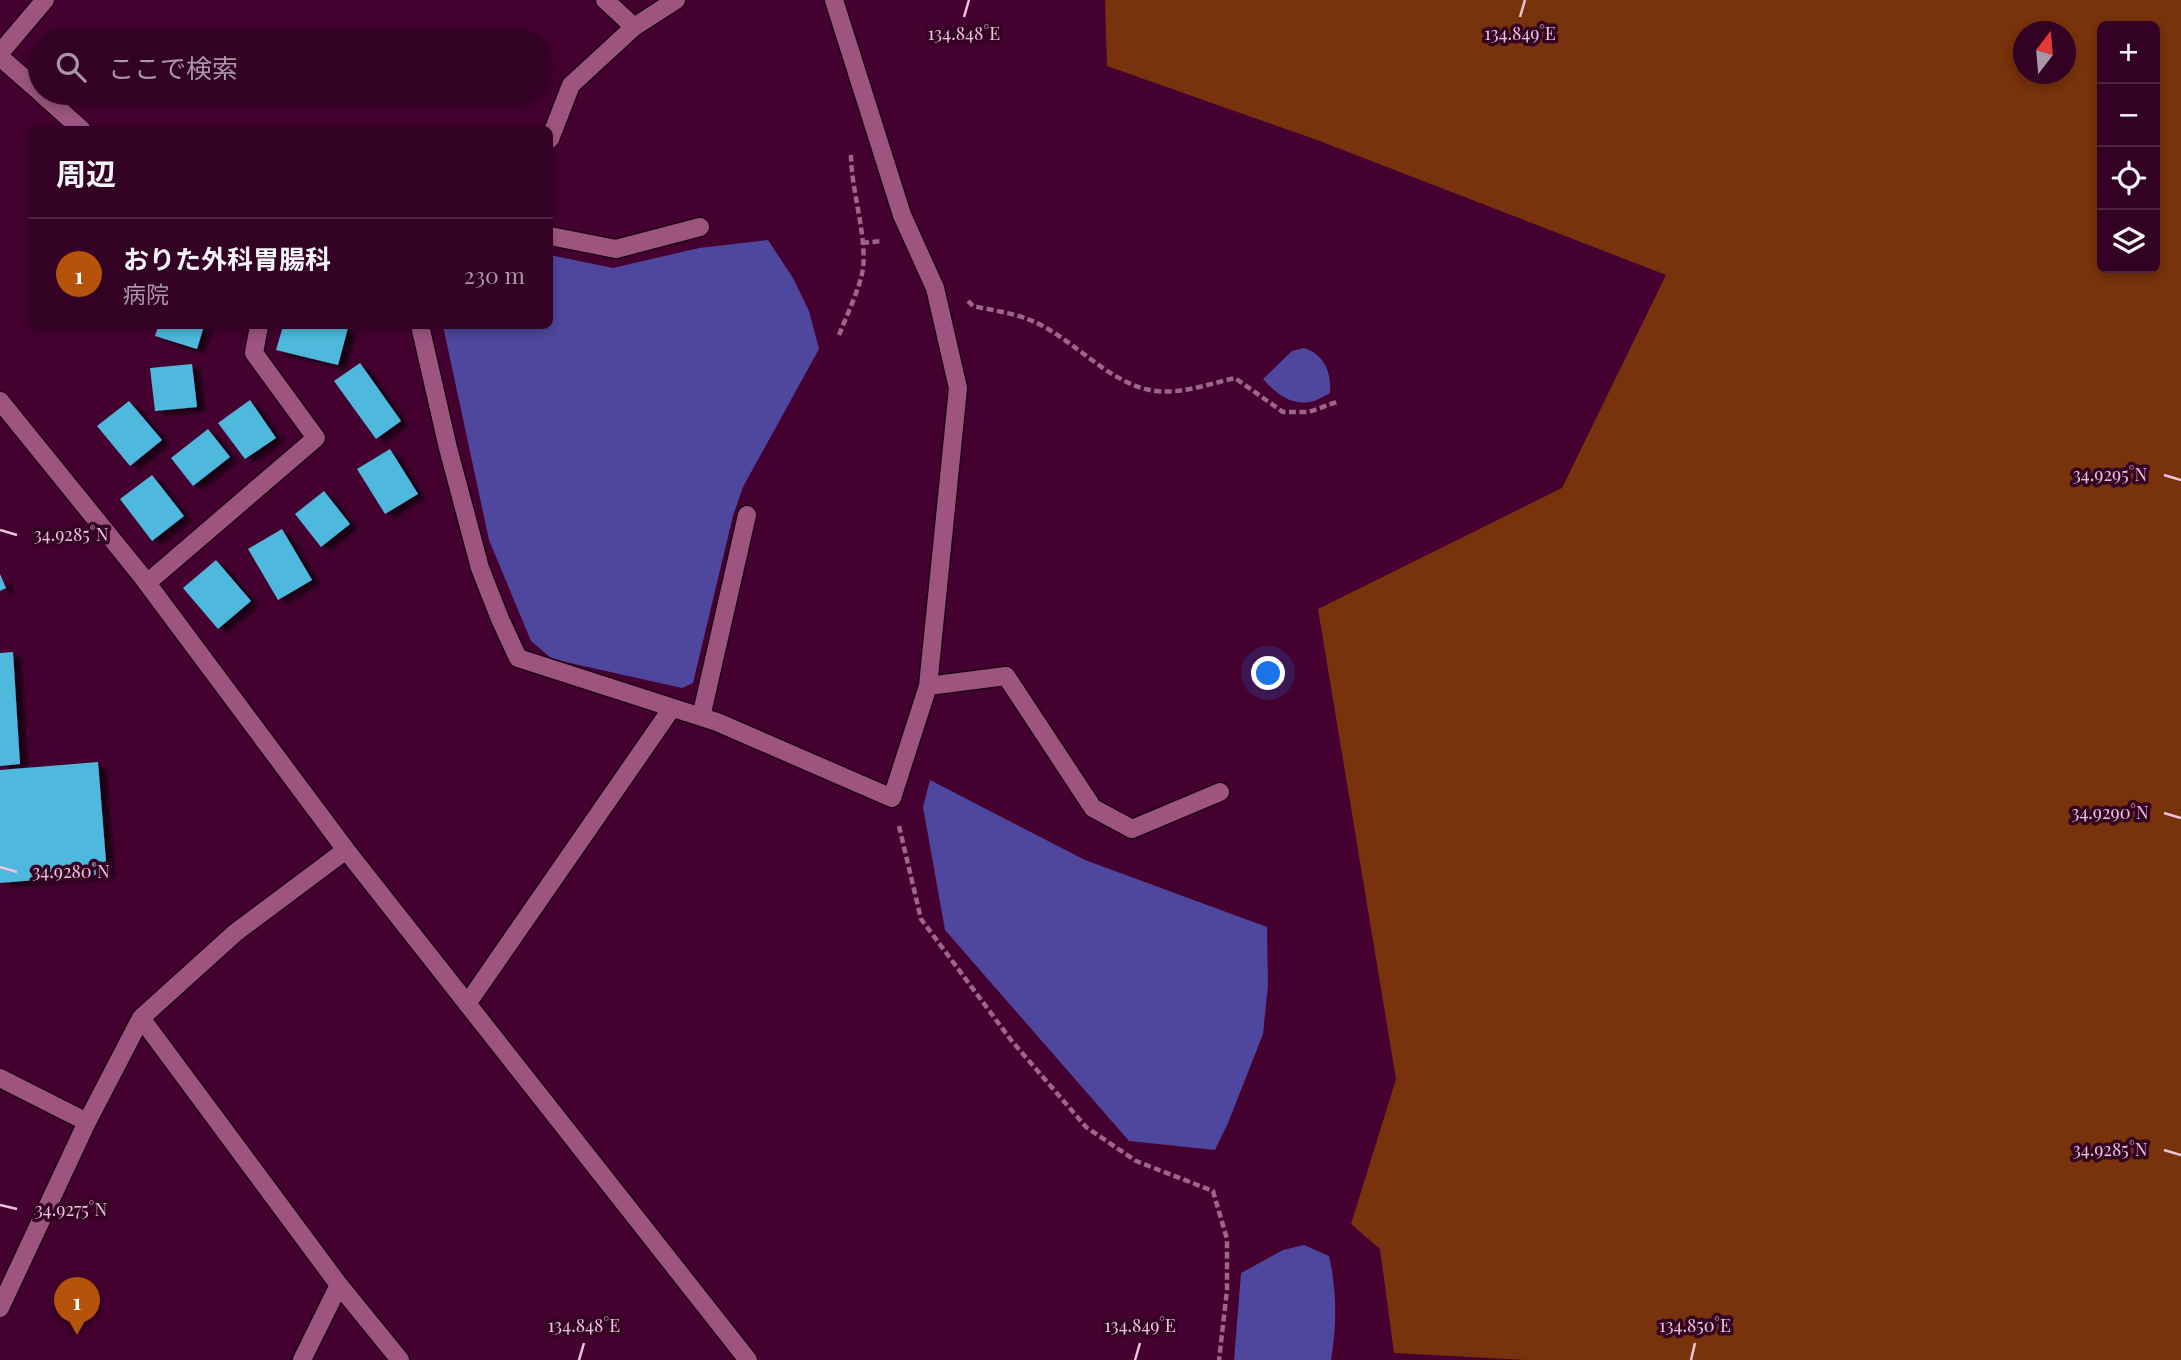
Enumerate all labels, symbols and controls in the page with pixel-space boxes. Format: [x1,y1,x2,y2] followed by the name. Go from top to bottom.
[928,21,1000,45] text: 134.848°E
[1484,21,1556,45] text: 134.849°E
[2013,21,2076,84] north arrow
[2097,21,2160,273] map controls
[2097,21,2160,84] button: +
[28,28,553,105] search box
[52,48,90,86] icon: search
[108,50,238,85] text: ここで検索
[2097,84,2160,147] button: −
[2097,147,2160,210] button: locate
[56,153,116,193] text: 周辺
[2097,210,2160,273] button: layers
[123,241,331,276] text: おりた外科胃腸科
[75,259,83,290] text: 1
[464,259,525,290] text: 230 m
[123,278,169,309] text: 病院
[2073,462,2148,486] text: 34.9295°N
[34,522,109,546] text: 34.9285°N
[1251,656,1285,690] your location
[2071,800,2149,824] text: 34.9290°N
[32,859,110,883] text: 34.9280°N
[2073,1137,2148,1161] text: 34.9285°N
[35,1197,108,1221] text: 34.9275°N
[54,1277,100,1335] pin: 1
[548,1313,620,1337] text: 134.848°E
[1104,1313,1176,1337] text: 134.849°E
[1659,1313,1731,1337] text: 134.850°E

